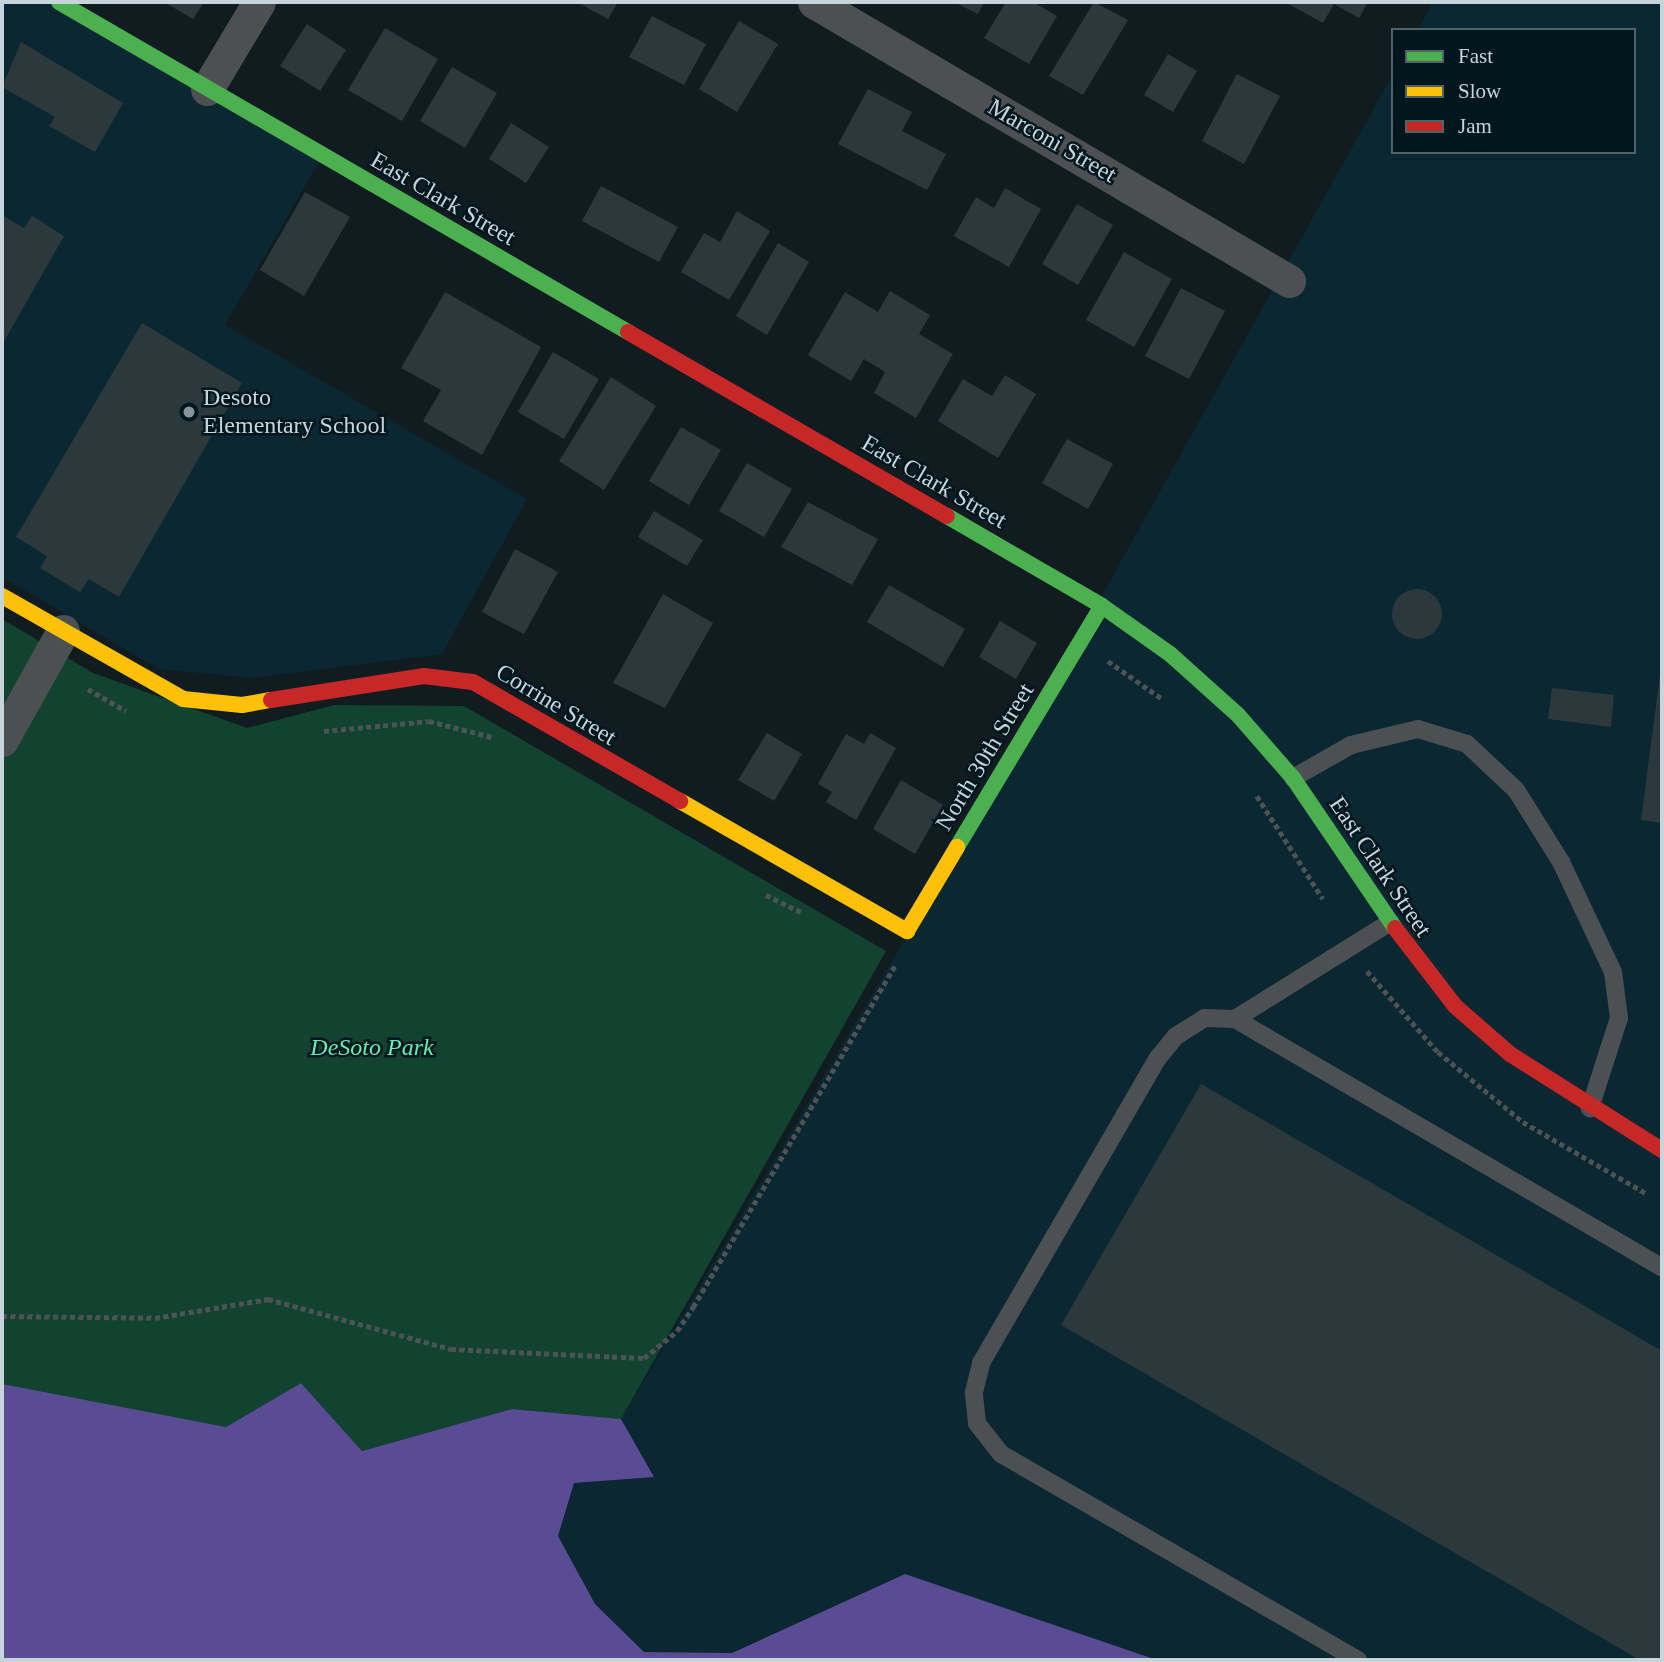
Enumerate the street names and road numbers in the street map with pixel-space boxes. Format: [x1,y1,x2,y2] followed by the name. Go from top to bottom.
[983,93,1121,189] street label: Marconi Street
[365,146,521,252] street label: East Clark Street
[856,429,1012,535] street label: East Clark Street
[491,658,621,752] street label: Corrine Street
[930,678,1040,836] street label: North 30th Street
[1323,792,1437,942] street label: East Clark Street

